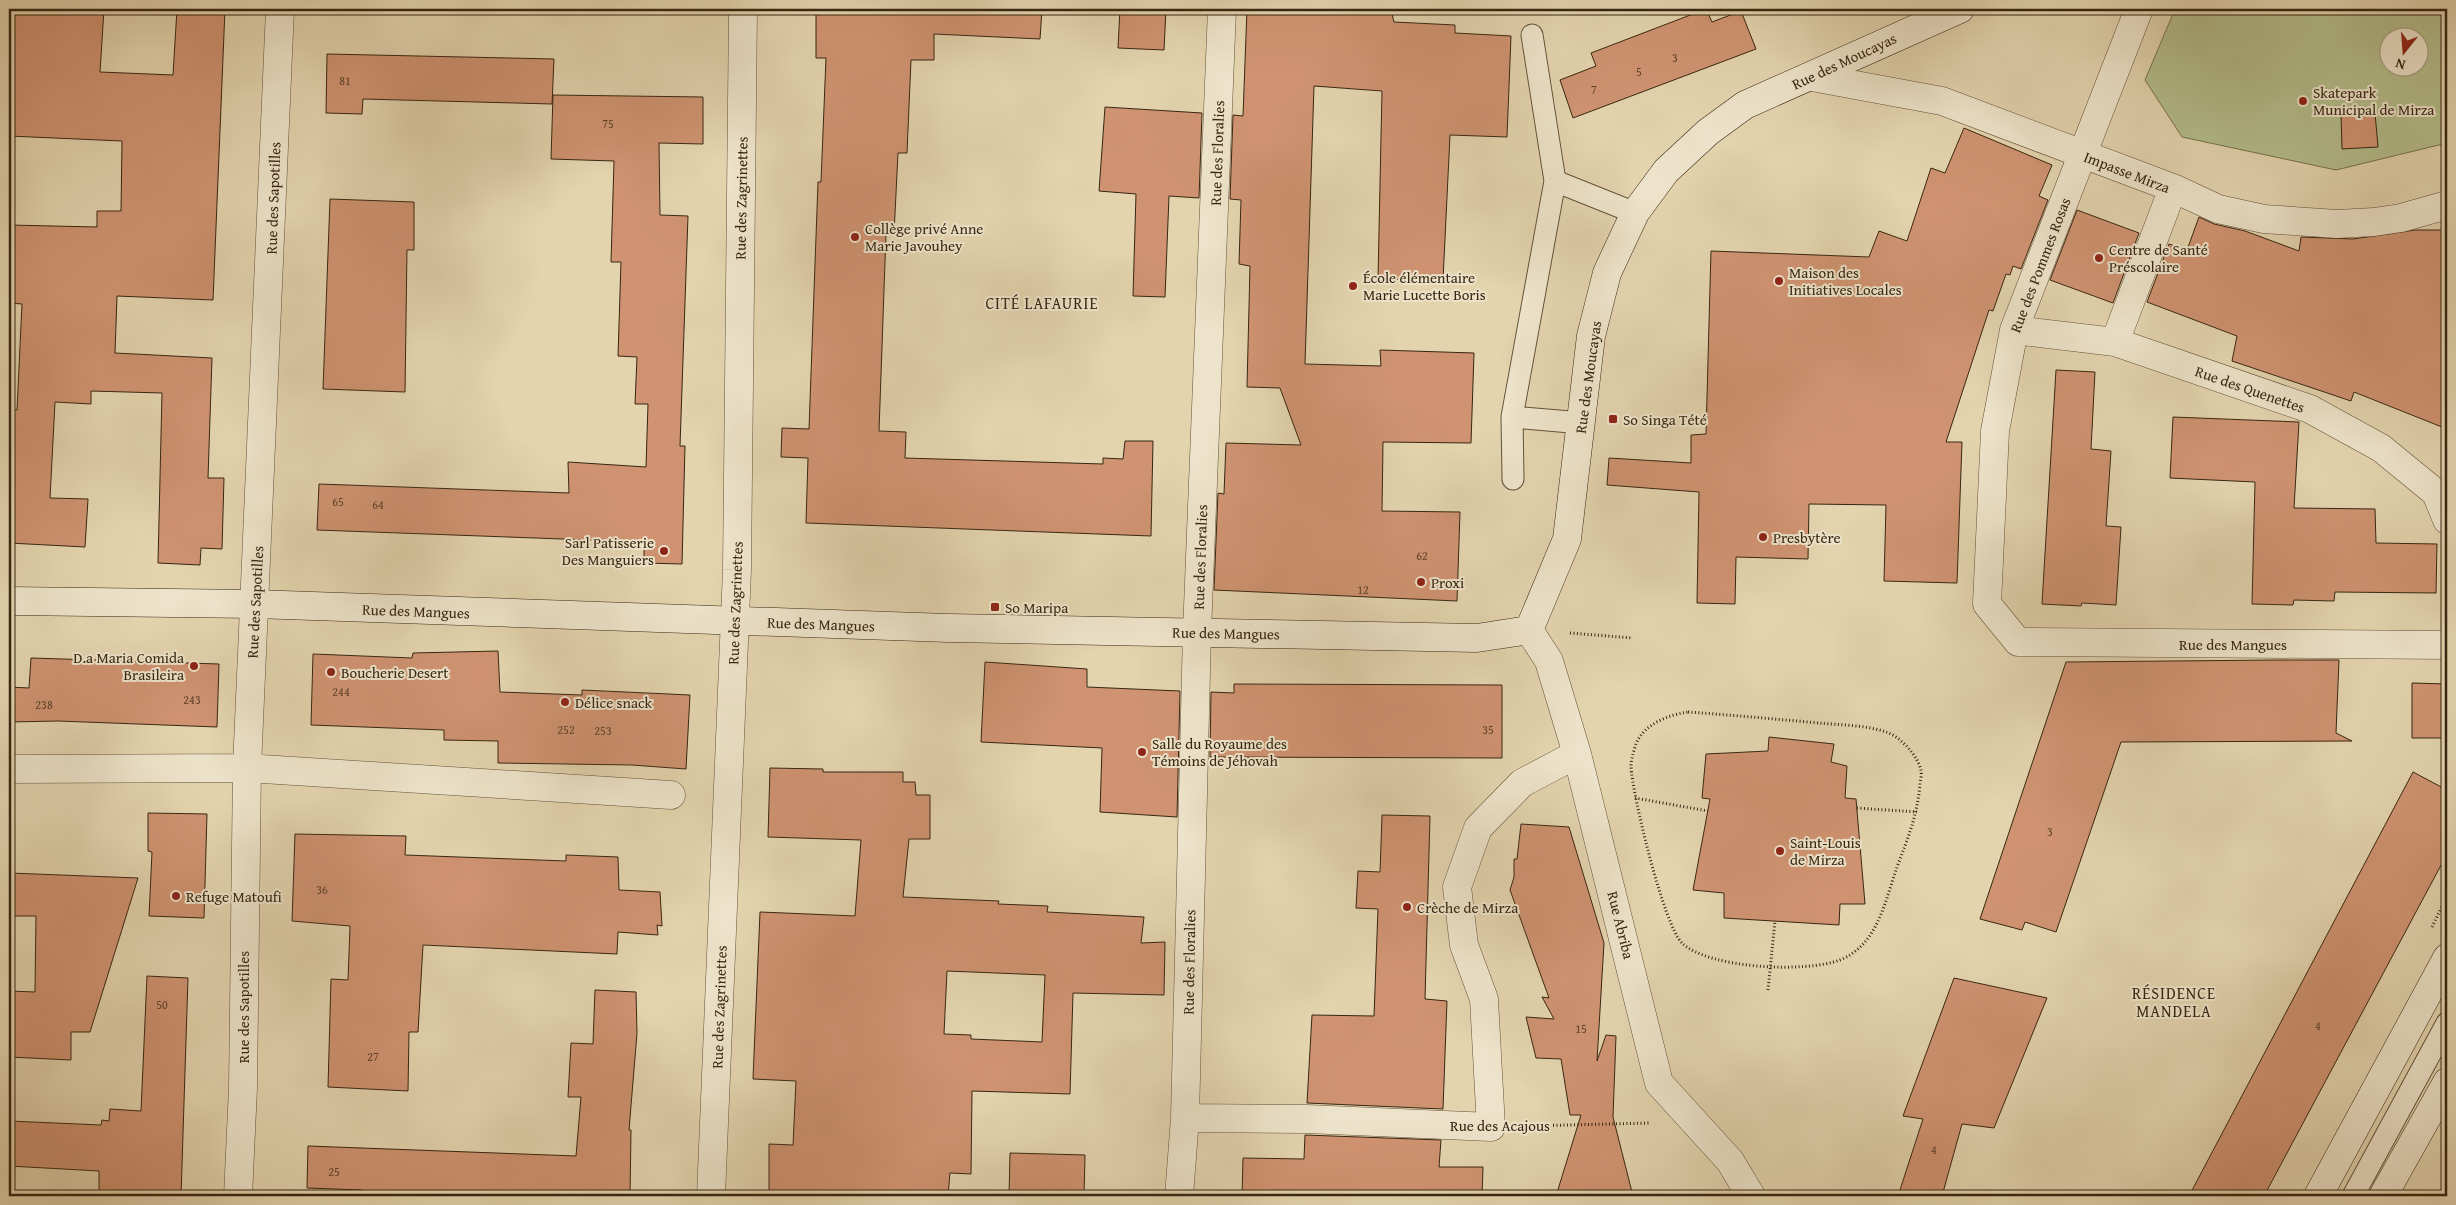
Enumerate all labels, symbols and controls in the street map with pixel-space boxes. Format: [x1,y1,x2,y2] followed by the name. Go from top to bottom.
[1788,27,1900,94] street label: Rue des Moucayas
[2378,28,2428,78] north arrow
[1672,49,1678,66] house number: 3
[2392,53,2408,75] text: N
[1636,63,1642,80] house number: 5
[339,72,351,89] house number: 81
[1591,81,1597,98] house number: 7
[2313,82,2434,120] place label: Skatepark Municipal de Mirza
[2297,95,2309,107] marker: Skatepark Municipal de Mirza
[1205,100,1229,206] street label: Rue des Floralies
[602,115,614,132] house number: 75
[729,136,753,260] street label: Rue des Zagrinettes
[261,141,285,255] street label: Rue des Sapotilles
[2081,146,2173,198] street label: Impasse Mirza
[2005,194,2075,336] street label: Rue des Pommes Rosas
[865,218,983,256] place label: Collège privé Anne Marie Javouhey
[849,231,861,243] marker: Collège privé Anne Marie Javouhey
[2109,239,2208,277] place label: Centre de Santé Préscolaire
[2093,252,2105,264] marker: Centre de Santé Préscolaire
[1789,262,1902,300] place label: Maison des Initiatives Locales
[1363,267,1486,305] place label: École élémentaire Marie Lucette Boris
[1773,275,1785,287] marker: Maison des Initiatives Locales
[1347,280,1359,292] marker: École élémentaire Marie Lucette Boris
[985,291,1099,315] district label: CITÉ LAFAURIE
[1570,319,1606,435] street label: Rue des Moucayas
[2192,360,2308,418] street label: Rue des Quenettes
[1623,409,1707,430] place label: So Singa Tété
[1607,413,1619,425] marker: So Singa Tété
[332,493,344,510] house number: 65
[372,496,384,513] house number: 64
[1188,504,1212,610] street label: Rue des Floralies
[1773,527,1841,548] place label: Presbytère
[1757,531,1769,543] marker: Presbytère
[562,532,654,570] place label: Sarl Patisserie Des Manguiers
[722,541,748,665] street label: Rue des Zagrinettes
[242,545,268,659] street label: Rue des Sapotilles
[658,545,670,557] marker: Sarl Patisserie Des Manguiers
[1416,547,1428,564] house number: 62
[1431,572,1464,593] place label: Proxi
[1415,576,1427,588] marker: Proxi
[1357,581,1369,598] house number: 12
[1005,597,1068,618] place label: So Maripa
[362,599,470,623] street label: Rue des Mangues
[989,601,1001,613] marker: So Maripa
[767,612,875,636] street label: Rue des Mangues
[1172,622,1280,644] street label: Rue des Mangues
[2179,634,2287,655] street label: Rue des Mangues
[73,647,184,685] place label: D.a Maria Comida Brasileira
[188,660,200,672] marker: D.a Maria Comida Brasileira
[341,662,449,683] place label: Boucherie Desert
[325,666,337,678] marker: Boucherie Desert
[332,683,350,700] house number: 244
[183,691,201,708] house number: 243
[575,692,652,713] place label: Délice snack
[35,696,53,713] house number: 238
[559,696,571,708] marker: Délice snack
[557,721,575,738] house number: 252
[1482,721,1494,738] house number: 35
[594,722,612,739] house number: 253
[1152,733,1287,771] place label: Salle du Royaume des Témoins de Jéhovah
[1136,746,1148,758] marker: Salle du Royaume des Témoins de Jéhovah
[2047,823,2053,840] house number: 3
[1790,832,1861,870] place label: Saint-Louis de Mirza
[1774,845,1786,857] marker: Saint-Louis de Mirza
[316,881,328,898] house number: 36
[186,886,282,907] place label: Refuge Matoufi
[1602,889,1640,961] street label: Rue Abriba
[170,890,182,902] marker: Refuge Matoufi
[1417,897,1518,918] place label: Crèche de Mirza
[1401,901,1413,913] marker: Crèche de Mirza
[1178,909,1200,1015] street label: Rue des Floralies
[706,945,732,1069] street label: Rue des Zagrinettes
[233,951,254,1063] street label: Rue des Sapotilles
[2132,981,2216,1023] district label: RÉSIDENCE MANDELA
[156,996,168,1013] house number: 50
[2315,1017,2321,1034] house number: 4
[1575,1020,1587,1037] house number: 15
[367,1048,379,1065] house number: 27
[1450,1115,1550,1136] street label: Rue des Acajous
[1931,1141,1937,1158] house number: 4
[328,1163,340,1180] house number: 25

